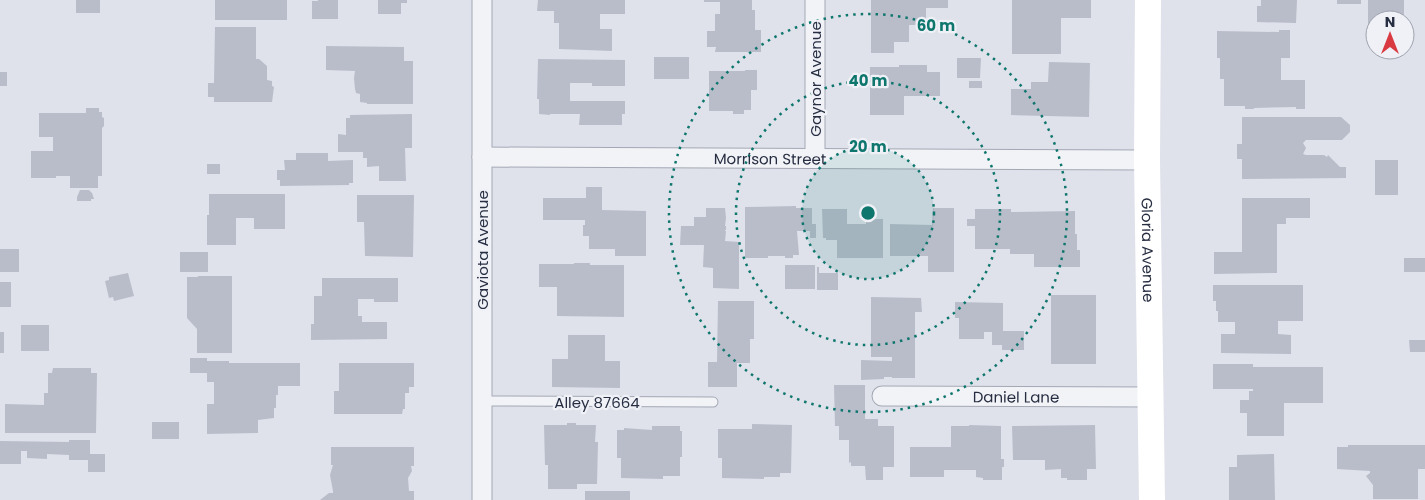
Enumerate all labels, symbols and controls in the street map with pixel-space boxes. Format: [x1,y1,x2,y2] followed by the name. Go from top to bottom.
[1365,10,1415,60] north arrow
[1385,12,1395,32] text: N
[917,15,955,36] text: 60 m
[805,21,826,137] street label: Gaynor Avenue
[848,70,888,91] text: 40 m
[849,136,887,157] text: 20 m
[714,148,826,169] street label: Morrison Street
[472,190,493,310] street label: Gaviota Avenue
[1137,197,1160,303] street label: Gloria Avenue
[859,204,877,222] centre of rings
[973,386,1059,407] street label: Daniel Lane
[554,392,640,413] street label: Alley 87664

